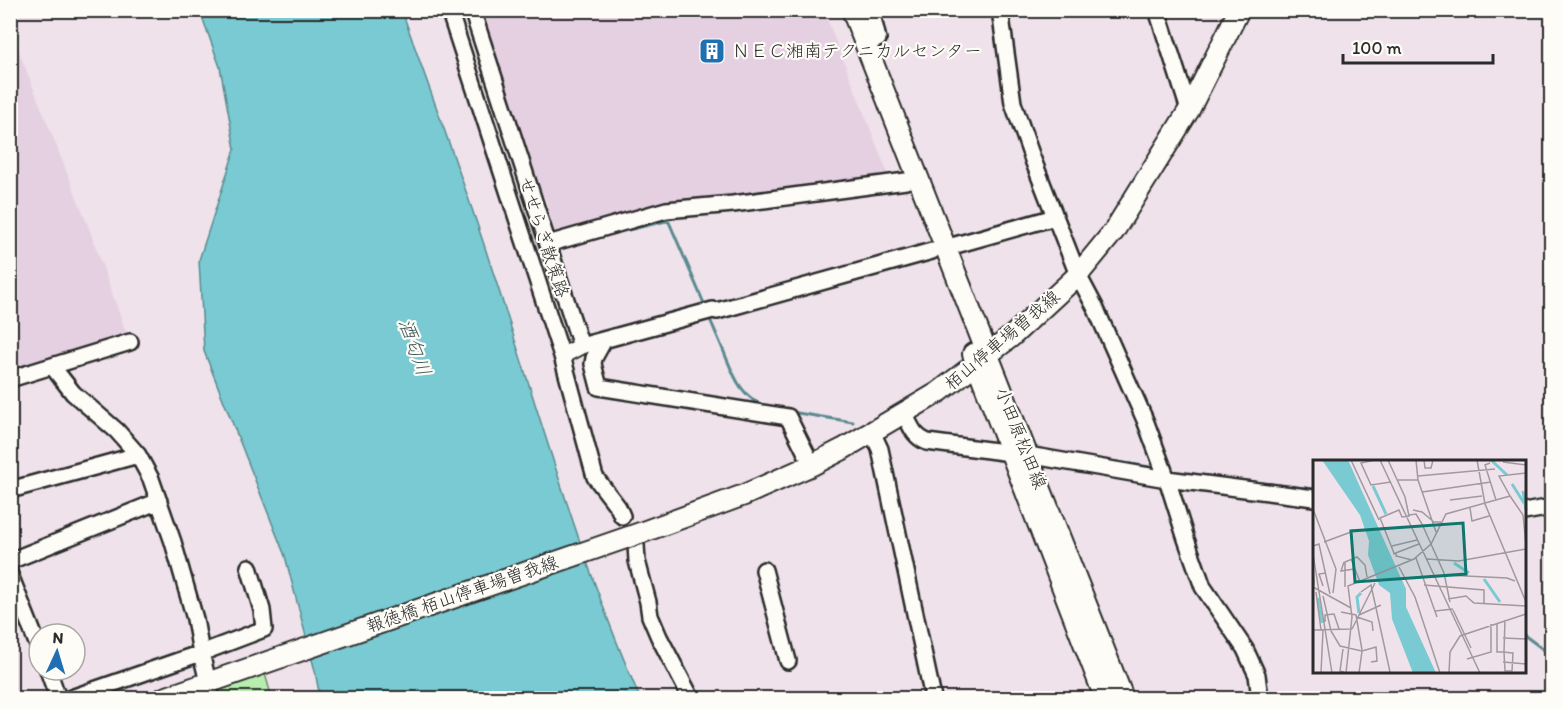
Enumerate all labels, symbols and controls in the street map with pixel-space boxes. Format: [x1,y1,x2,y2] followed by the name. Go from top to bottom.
[1343,27,1493,65] scale bar
[697,36,727,66] building icon: ＮＥＣ湘南テクニカルセンター
[1352,37,1402,59] text: 100 m
[732,40,982,62] place label: ＮＥＣ湘南テクニカルセンター
[514,174,574,300] street label: せせらぎ散策路
[940,285,1064,395] street label: 栢山停車場曽我線
[393,315,437,379] water label: 酒匂川
[991,384,1051,492] street label: 小田原松田線
[1313,460,1526,673] inset map
[363,551,561,637] street label: 報徳橋 栢山停車場曽我線
[27,622,87,682] north arrow
[52,628,64,647] text: N

